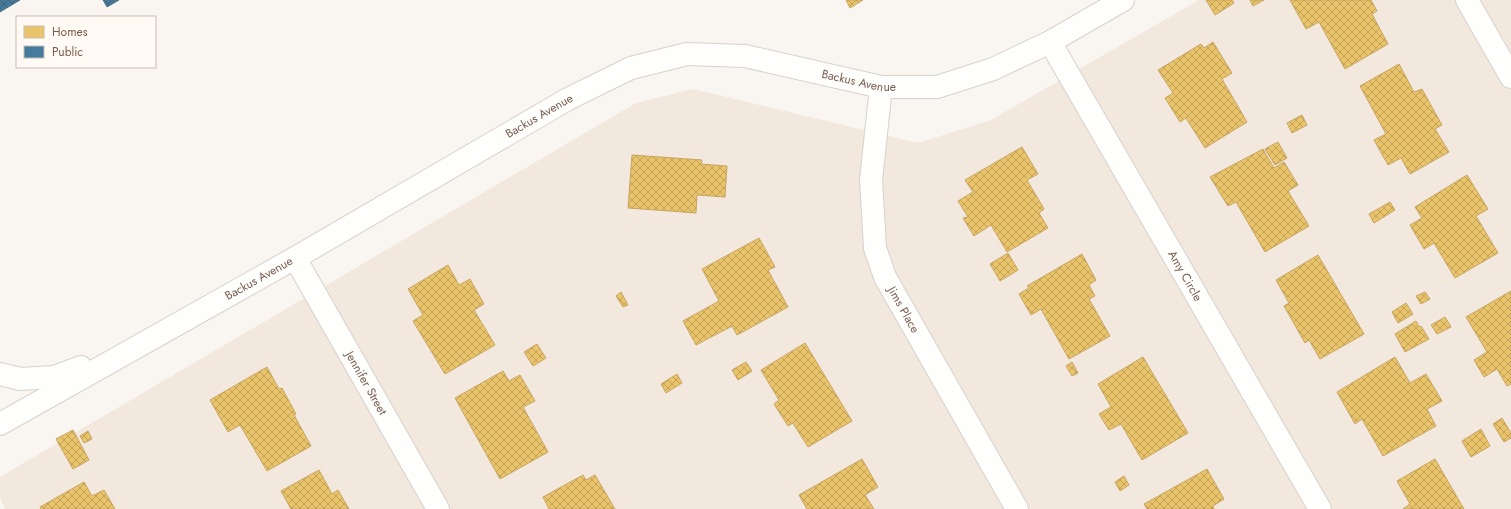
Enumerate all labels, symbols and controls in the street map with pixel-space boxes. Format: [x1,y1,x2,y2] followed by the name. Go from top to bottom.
[16,16,156,68] legend
[52,23,88,41] text: Homes
[52,43,83,61] text: Public
[820,65,896,96] street label: Backus Avenue
[502,89,576,143] street label: Backus Avenue
[1163,247,1207,305] street label: Amy Circle
[221,252,296,305] street label: Backus Avenue
[882,281,924,336] street label: Jims Place
[340,346,392,418] street label: Jennifer Street

